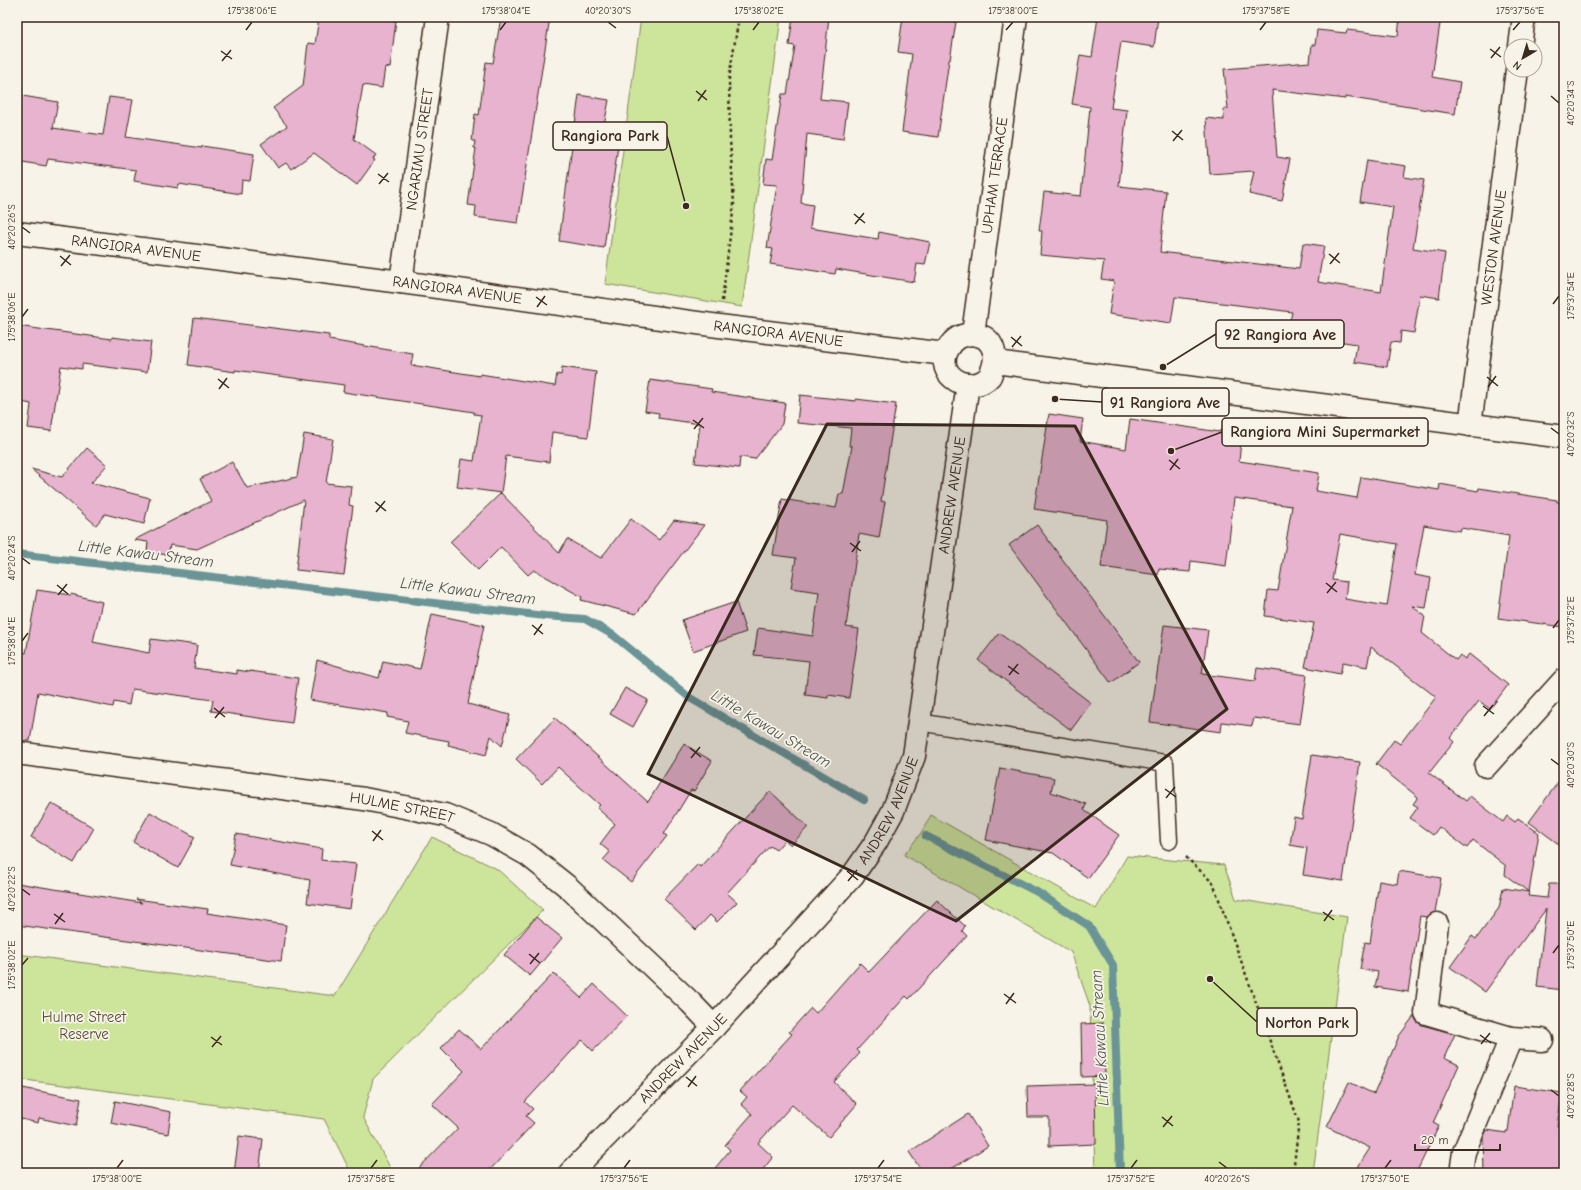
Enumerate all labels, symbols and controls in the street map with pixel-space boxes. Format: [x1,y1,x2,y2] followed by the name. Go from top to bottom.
[227,5,277,17] text: 175°38'06"E
[482,5,530,17] text: 175°38'04"E
[585,5,632,17] text: 40°20'30"S
[735,5,783,17] text: 175°38'02"E
[988,5,1038,17] text: 175°38'00"E
[1242,5,1290,17] text: 175°37'58"E
[1496,5,1544,17] text: 175°37'56"E
[1503,38,1543,78] north arrow
[1510,58,1524,73] text: N
[1565,80,1577,125] text: 40°20'34"S
[402,87,437,212] street label: NGARIMU STREET
[978,116,1011,235] street label: UPHAM TERRACE
[553,122,667,150] callout: Rangiora Park
[561,127,659,145] text: Rangiora Park
[1477,189,1510,306] street label: WESTON AVENUE
[6,204,18,250] text: 40°20'26"S
[70,231,202,265] street label: RANGIORA AVENUE
[392,272,523,308] street label: RANGIORA AVENUE
[1565,272,1577,320] text: 175°37'54"E
[6,292,18,342] text: 175°38'06"E
[712,316,844,350] street label: RANGIORA AVENUE
[1216,320,1344,348] callout: 92 Rangiora Ave
[1224,326,1336,344] text: 92 Rangiora Ave
[1102,388,1229,416] callout: 91 Rangiora Ave
[1110,394,1220,412] text: 91 Rangiora Ave
[1565,411,1577,457] text: 40°20'32"S
[1222,418,1428,446] callout: Rangiora Mini Supermarket
[1230,423,1421,441] text: Rangiora Mini Supermarket
[934,435,969,555] street label: ANDREW AVENUE
[6,535,18,580] text: 40°20'24"S
[77,537,215,571] water label: Little Kawau Stream
[399,574,537,608] water label: Little Kawau Stream
[1565,596,1577,644] text: 175°37'52"E
[6,617,18,665] text: 175°38'04"E
[708,686,834,772] water label: Little Kawau Stream
[1565,741,1577,788] text: 40°20'30"S
[854,754,922,868] street label: ANDREW AVENUE
[349,788,457,827] street label: HULME STREET
[6,866,18,912] text: 40°20'22"S
[1565,921,1577,969] text: 175°37'50"E
[6,941,18,989] text: 175°38'02"E
[1087,969,1113,1107] water label: Little Kawau Stream
[42,1008,127,1043] park label: Hulme Street Reserve
[1257,1008,1357,1036] callout: Norton Park
[635,1010,731,1107] street label: ANDREW AVENUE
[1265,1014,1349,1032] text: Norton Park
[1565,1073,1577,1119] text: 40°20'28"S
[1415,1126,1500,1152] scale bar
[1421,1133,1449,1147] text: 20 m
[92,1173,142,1185] text: 175°38'00"E
[347,1173,395,1185] text: 175°37'58"E
[600,1173,648,1185] text: 175°37'56"E
[854,1173,902,1185] text: 175°37'54"E
[1107,1173,1155,1185] text: 175°37'52"E
[1204,1173,1250,1185] text: 40°20'26"S
[1361,1173,1409,1185] text: 175°37'50"E

